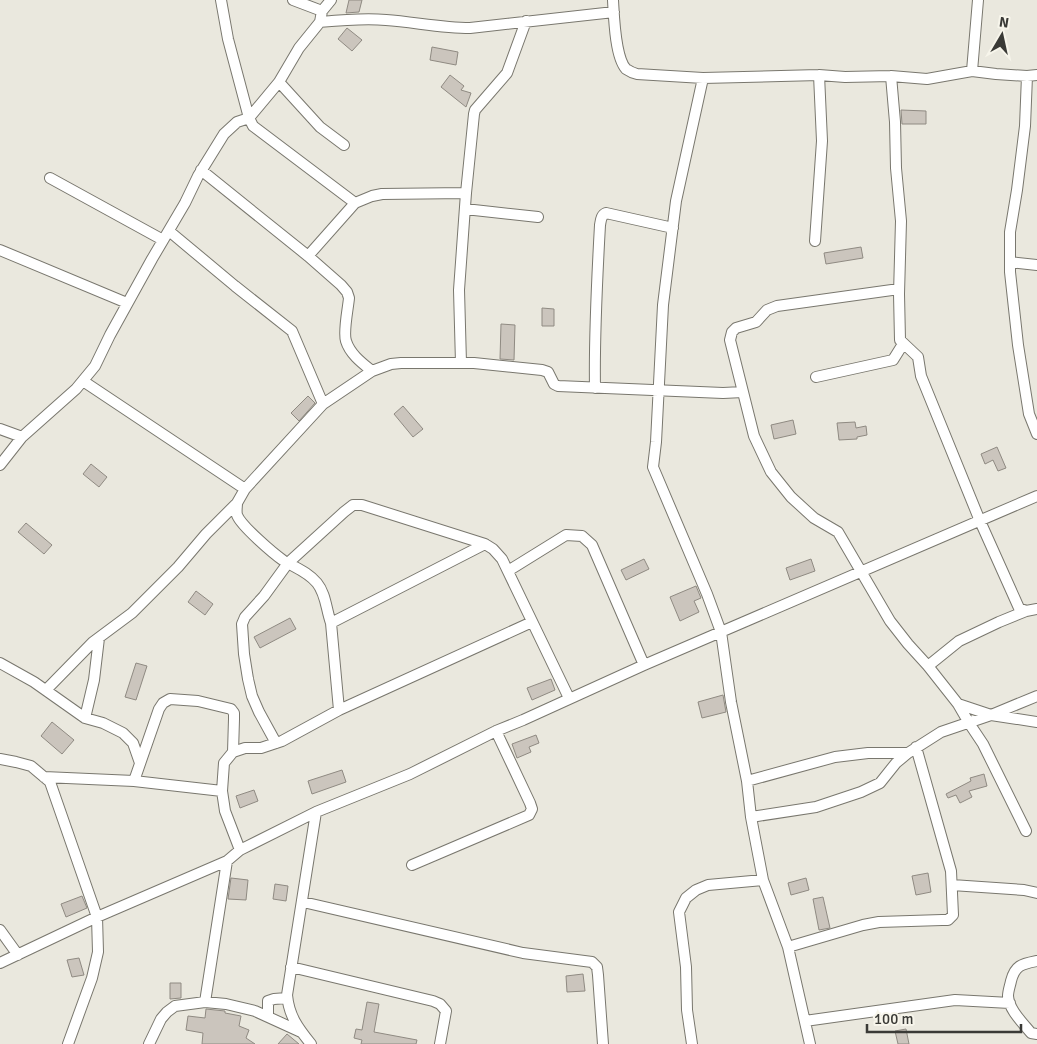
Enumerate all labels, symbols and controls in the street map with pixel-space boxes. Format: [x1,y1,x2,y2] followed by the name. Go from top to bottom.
[977,10,1027,60] north arrow
[998,13,1010,32] text: N
[867,1002,1021,1034] scale bar
[874,1010,914,1028] text: 100 m

